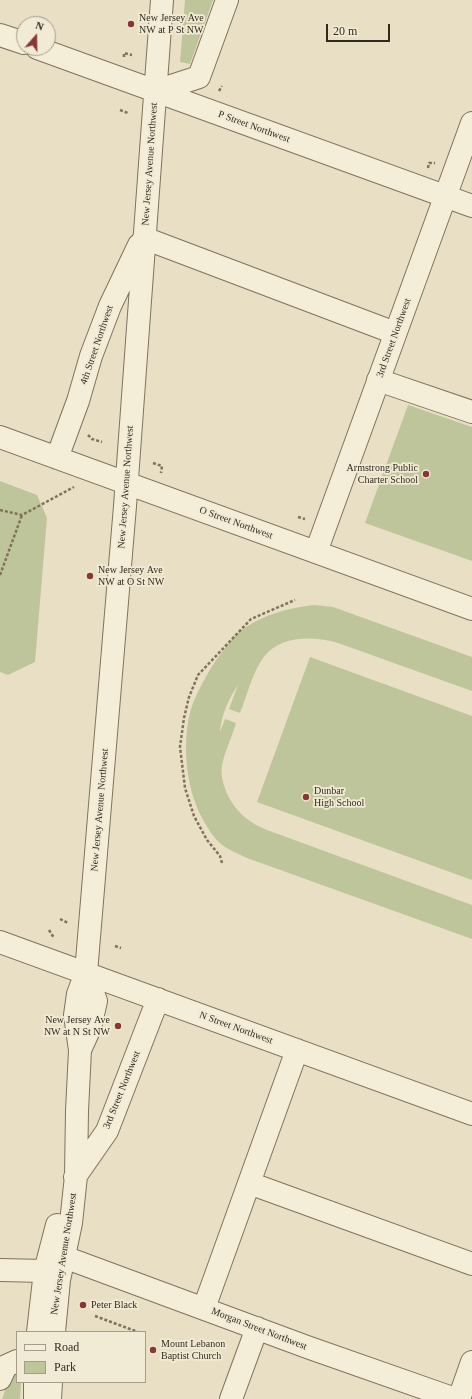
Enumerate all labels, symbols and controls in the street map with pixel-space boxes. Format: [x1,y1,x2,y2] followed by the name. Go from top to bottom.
[139,12,204,36] place label: New Jersey Ave NW at P St NW
[16,16,56,56] north arrow
[328,16,392,42] scale bar
[34,19,46,33] text: N
[126,19,136,29] marker: New Jersey Ave NW at P St NW
[333,24,357,38] text: 20 m
[140,102,160,226] street label: New Jersey Avenue Northwest
[216,108,292,146] street label: P Street Northwest
[374,297,414,379] street label: 3rd Street Northwest
[78,304,116,386] street label: 4th Street Northwest
[116,425,136,549] street label: New Jersey Avenue Northwest
[347,462,418,486] place label: Armstrong Public Charter School
[421,469,431,479] marker: Armstrong Public Charter School
[198,504,274,542] street label: O Street Northwest
[98,564,164,588] place label: New Jersey Ave NW at O St NW
[85,571,95,581] marker: New Jersey Ave NW at O St NW
[89,748,111,872] street label: New Jersey Avenue Northwest
[314,785,364,808] place label: Dunbar High School
[301,792,311,802] marker: Dunbar High School
[198,1009,274,1047] street label: N Street Northwest
[44,1014,110,1038] place label: New Jersey Ave NW at N St NW
[113,1021,123,1031] marker: New Jersey Ave NW at N St NW
[101,1049,143,1131] street label: 3rd Street Northwest
[48,1192,80,1316] street label: New Jersey Avenue Northwest
[91,1299,137,1311] place label: Peter Black
[78,1300,88,1310] marker: Peter Black
[209,1305,309,1353] street label: Morgan Street Northwest
[16,1331,146,1383] legend
[161,1338,225,1362] place label: Mount Lebanon Baptist Church
[54,1340,79,1354] text: Road
[148,1345,158,1355] marker: Mount Lebanon Baptist Church
[54,1360,76,1374] text: Park

